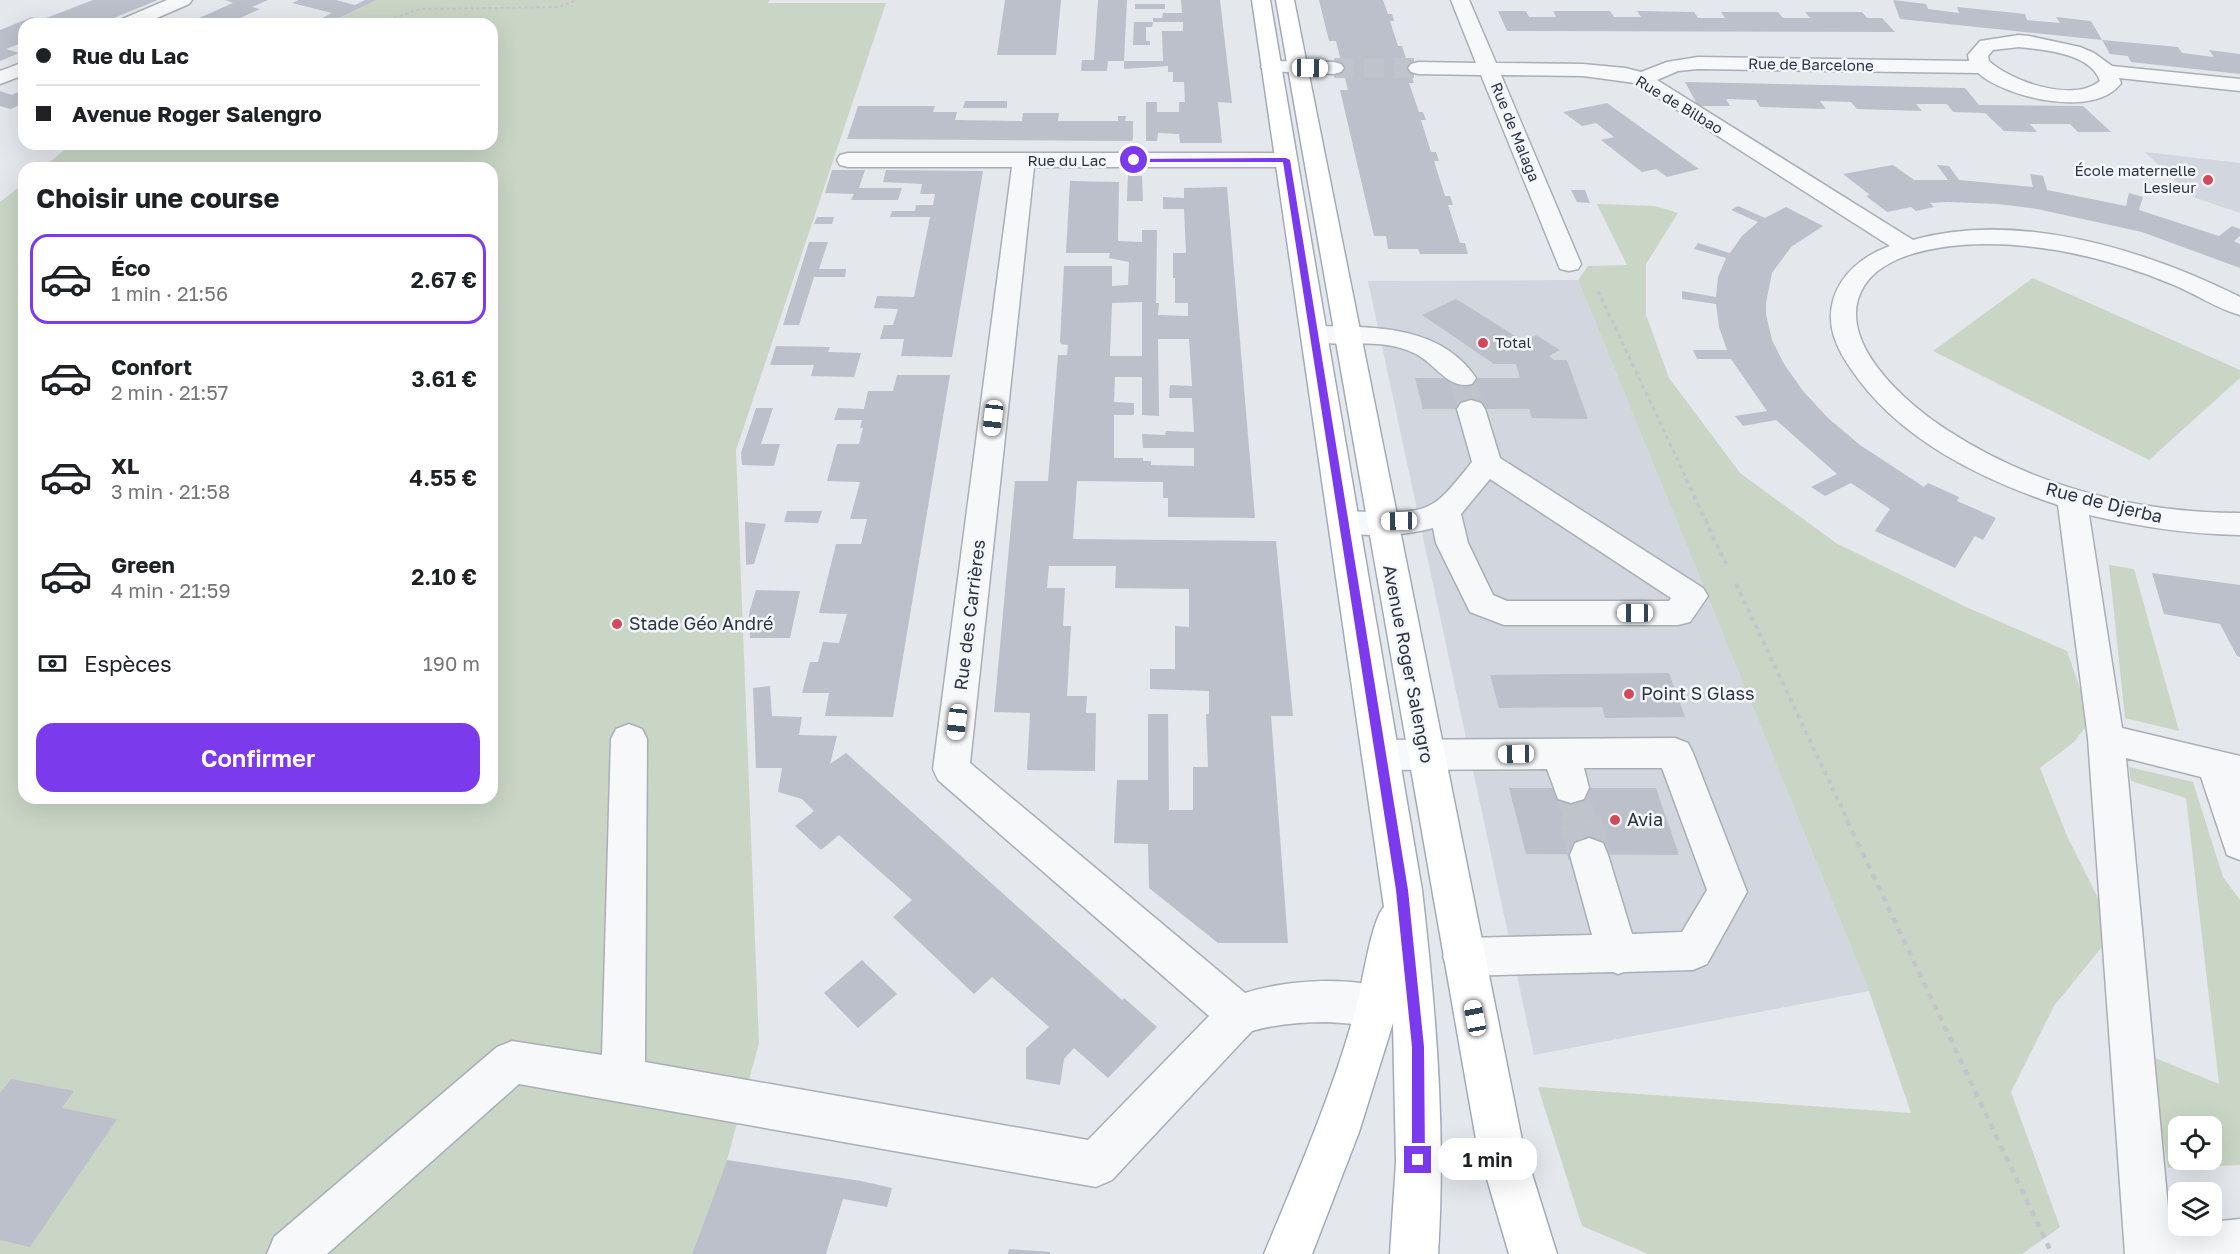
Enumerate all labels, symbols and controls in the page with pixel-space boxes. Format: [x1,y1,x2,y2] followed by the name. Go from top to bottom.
[72,42,189,69] text: Rue du Lac
[1748,54,1874,74] street label: Rue de Barcelone
[1292,59,1328,77] car
[1633,71,1726,137] street label: Rue de Bilbao
[1488,79,1544,184] street label: Rue de Malaga
[72,100,322,127] text: Avenue Roger Salengro
[1120,146,1147,173] route start
[1028,151,1106,169] street label: Rue du Lac
[2074,161,2196,196] place label: École maternelle Lesieur
[2201,173,2215,187] marker: École maternelle Lesieur
[36,182,279,214] text: Choisir une course
[39,252,93,306] icon: car
[111,254,150,281] text: Éco
[411,266,477,293] text: 2.67 €
[111,281,228,305] text: 1 min · 21:56
[1495,333,1531,351] place label: Total
[1476,336,1490,350] marker: Total
[39,351,93,405] icon: car
[111,353,192,380] text: Confort
[411,365,477,392] text: 3.61 €
[111,380,228,404] text: 2 min · 21:57
[982,399,1004,437] car
[39,450,93,504] icon: car
[111,452,139,479] text: XL
[409,464,477,491] text: 4.55 €
[2043,477,2165,527] street label: Rue de Djerba
[111,479,230,503] text: 3 min · 21:58
[1381,512,1417,530] car
[949,538,989,692] street label: Rue des Carrières
[39,549,93,603] icon: car
[111,551,175,578] text: Green
[411,563,477,590] text: 2.10 €
[1379,563,1439,765] street label: Avenue Roger Salengro
[111,578,231,602] text: 4 min · 21:59
[1617,604,1653,622] car
[629,612,773,634] place label: Stade Géo André
[610,617,624,631] marker: Stade Géo André
[36,647,69,680] icon: cash
[84,650,172,677] text: Espèces
[423,651,480,675] text: 190 m
[1641,682,1755,704] place label: Point S Glass
[1622,687,1636,701] marker: Point S Glass
[946,703,968,741] car
[36,723,480,792] button: Confirmer
[1498,745,1534,763] car
[1627,808,1663,830] place label: Avia
[1608,813,1622,827] marker: Avia
[1463,999,1487,1037] car
[2168,1116,2222,1236] map controls
[2168,1116,2222,1170] button: locate
[1439,1139,1538,1181] callout: 1 min
[1404,1146,1431,1173] route end
[1462,1147,1513,1171] text: 1 min
[2168,1182,2222,1236] button: layers

